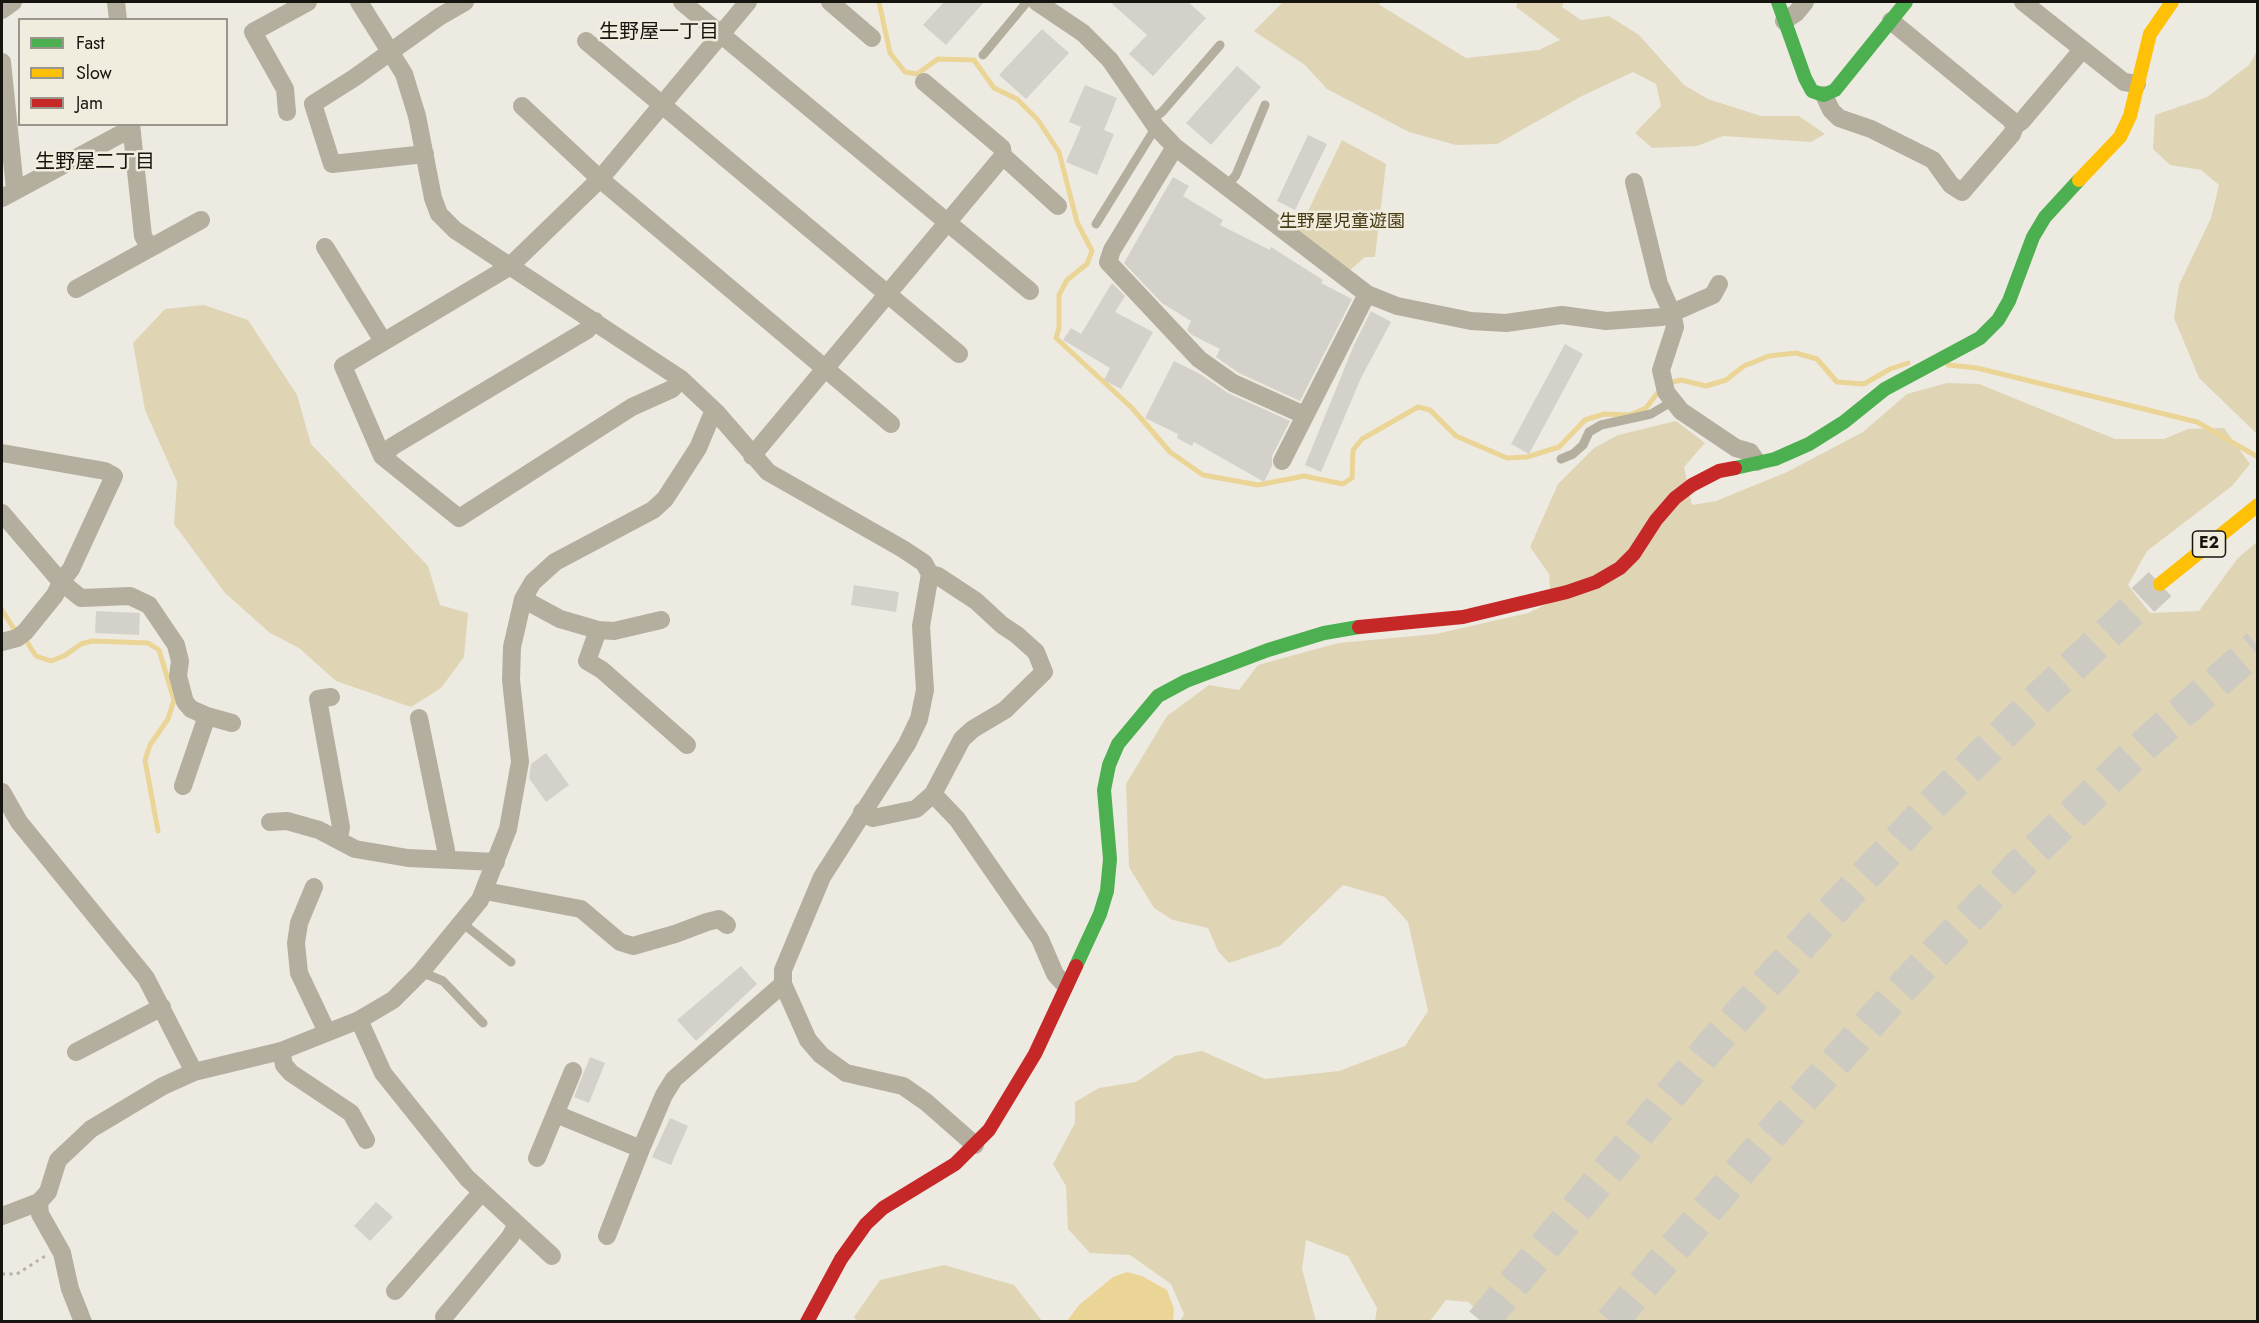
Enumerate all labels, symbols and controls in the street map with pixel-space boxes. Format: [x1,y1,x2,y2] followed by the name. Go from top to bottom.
[18,18,228,126] legend
[599,21,719,45] district label: 生野屋一丁目
[76,30,105,56] text: Fast
[76,60,112,86] text: Slow
[76,90,103,116] text: Jam
[35,151,155,175] district label: 生野屋二丁目
[1279,212,1405,234] park label: 生野屋児童遊園
[2192,531,2226,557] road number: E2

